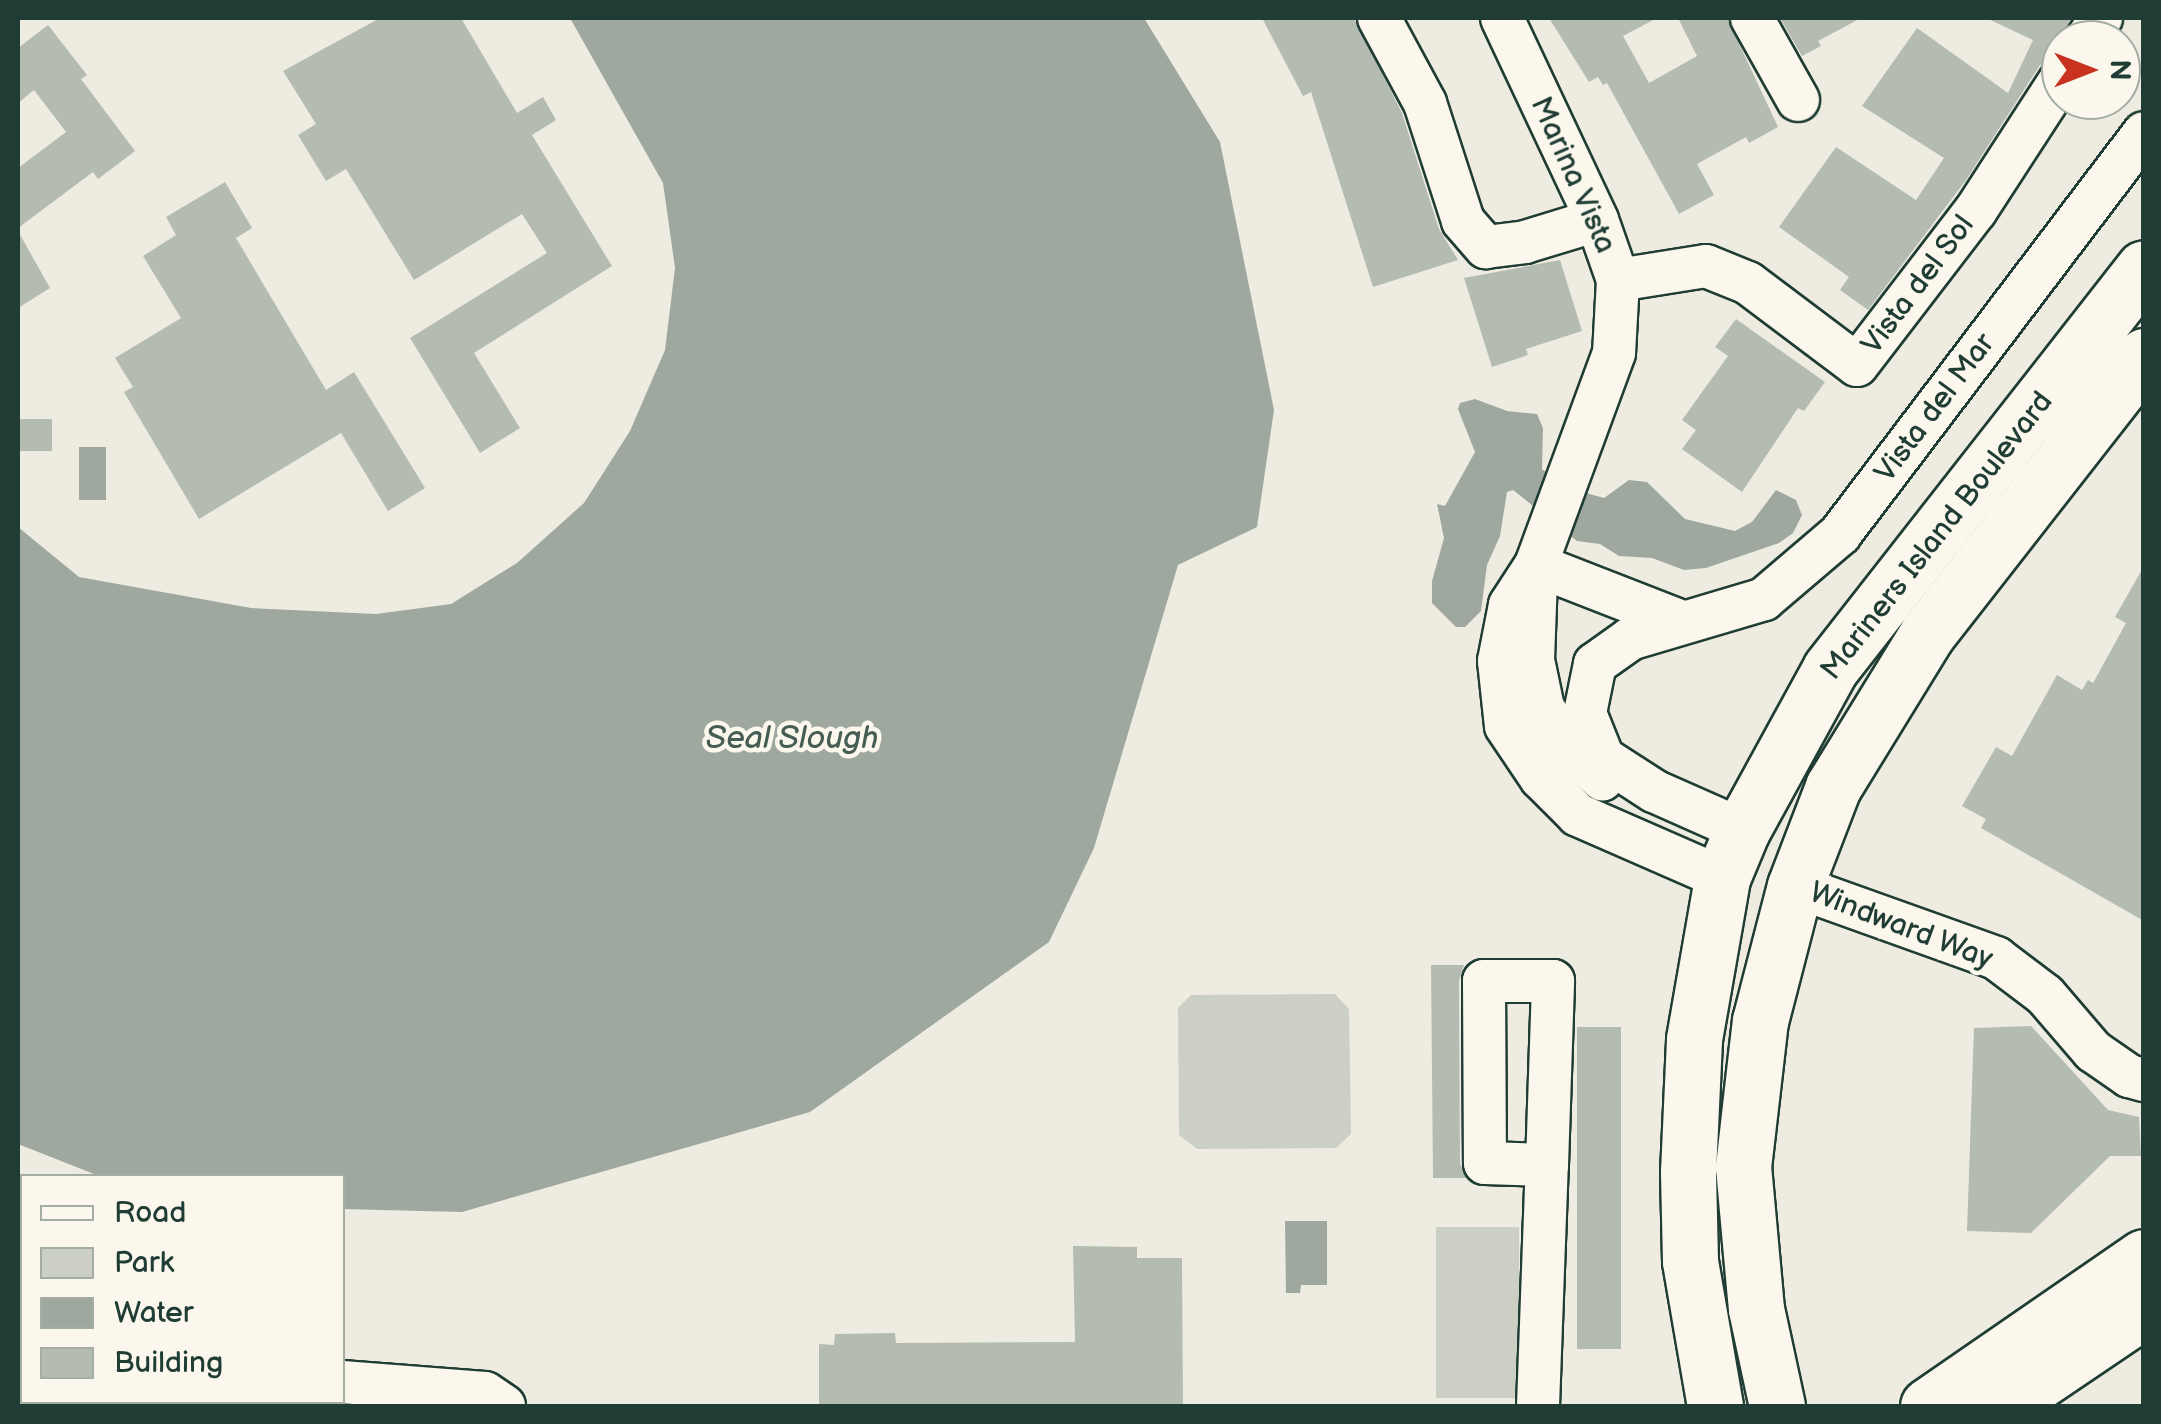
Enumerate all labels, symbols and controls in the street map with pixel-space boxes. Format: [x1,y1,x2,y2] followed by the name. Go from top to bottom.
[2041,20,2141,120] north arrow
[2103,59,2136,81] text: N
[1522,91,1624,259] street label: Marina Vista
[1854,208,1982,362] street label: Vista del Sol
[1867,326,2003,490] street label: Vista del Mar
[1813,385,2061,687] street label: Mariners Island Boulevard
[705,720,879,758] water label: Seal Slough
[1804,874,1998,978] street label: Windward Way
[20,1174,345,1404] legend
[114,1195,187,1231] text: Road
[114,1245,174,1281] text: Park
[114,1295,194,1331] text: Water
[114,1345,223,1381] text: Building

